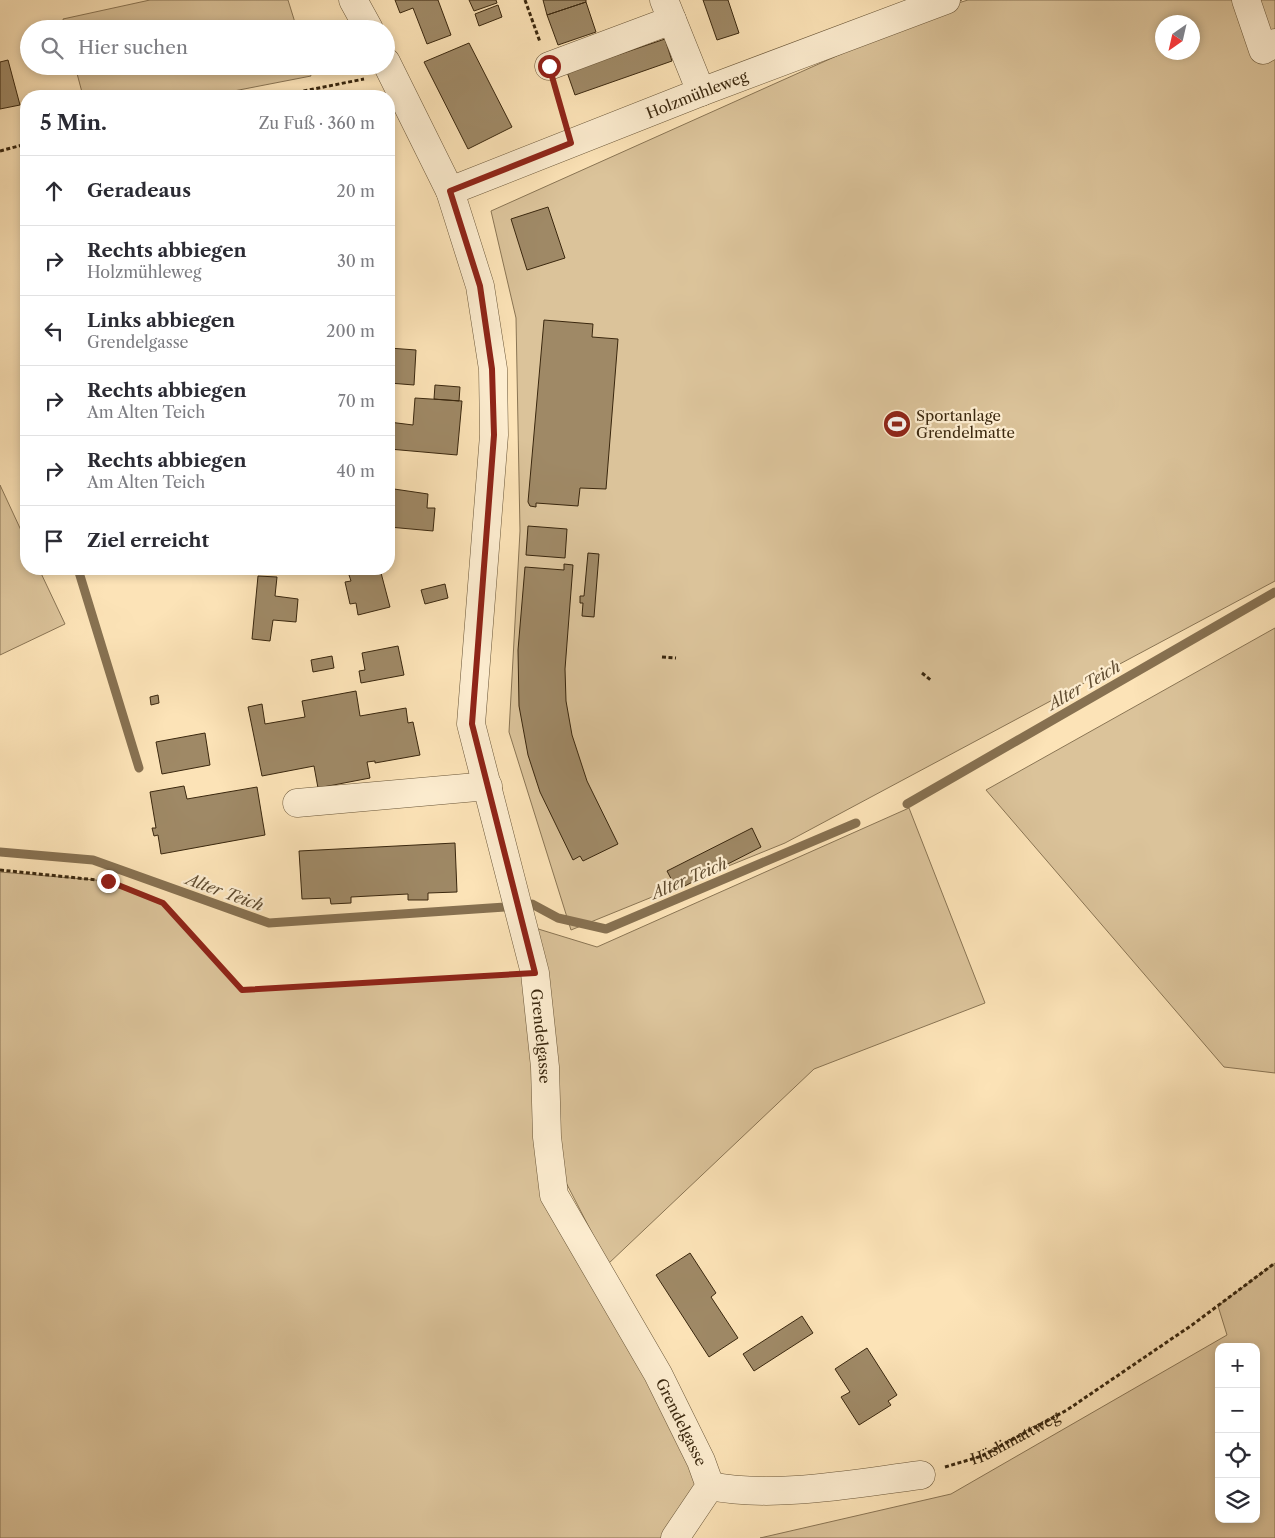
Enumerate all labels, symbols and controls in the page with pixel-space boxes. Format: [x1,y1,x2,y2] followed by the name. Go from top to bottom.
[1155,15,1200,60] north arrow
[20,20,395,75] search box
[38,34,66,62] icon: search
[78,36,188,59] text: Hier suchen
[538,55,561,78] route start
[643,66,750,122] street label: Holzmühleweg
[40,110,107,135] text: 5 Min.
[259,113,375,133] text: Zu Fuß · 360 m
[40,177,68,205] icon: ahead
[87,179,191,202] text: Geradeaus
[336,181,375,201] text: 20 m
[87,239,247,262] text: Rechts abbiegen
[40,247,68,275] icon: right
[337,251,375,271] text: 30 m
[87,262,201,282] text: Holzmühleweg
[87,309,235,332] text: Links abbiegen
[40,317,68,345] icon: left
[326,321,375,341] text: 200 m
[87,332,189,352] text: Grendelgasse
[87,379,247,402] text: Rechts abbiegen
[40,387,68,415] icon: right
[338,391,375,411] text: 70 m
[87,402,205,422] text: Am Alten Teich
[916,406,1015,442] place label: Sportanlage Grendelmatte
[882,409,912,439] sports icon: Sportanlage Grendelmatte
[87,449,247,472] text: Rechts abbiegen
[40,457,68,485] icon: right
[336,461,375,481] text: 40 m
[87,472,205,492] text: Am Alten Teich
[40,527,68,555] icon: arrive
[87,529,209,552] text: Ziel erreicht
[1042,656,1124,715] water label: Alter Teich
[645,853,730,904] water label: Alter Teich
[181,868,266,915] water label: Alter Teich
[97,870,120,893] route end
[527,988,555,1084] street label: Grendelgasse
[1215,1343,1260,1523] map controls
[1215,1343,1260,1388] button: +
[652,1375,711,1469] street label: Grendelgasse
[1215,1388,1260,1433] button: −
[968,1406,1063,1468] street label: Hüslimattweg
[1215,1433,1260,1478] button: locate
[1215,1478,1260,1523] button: layers

